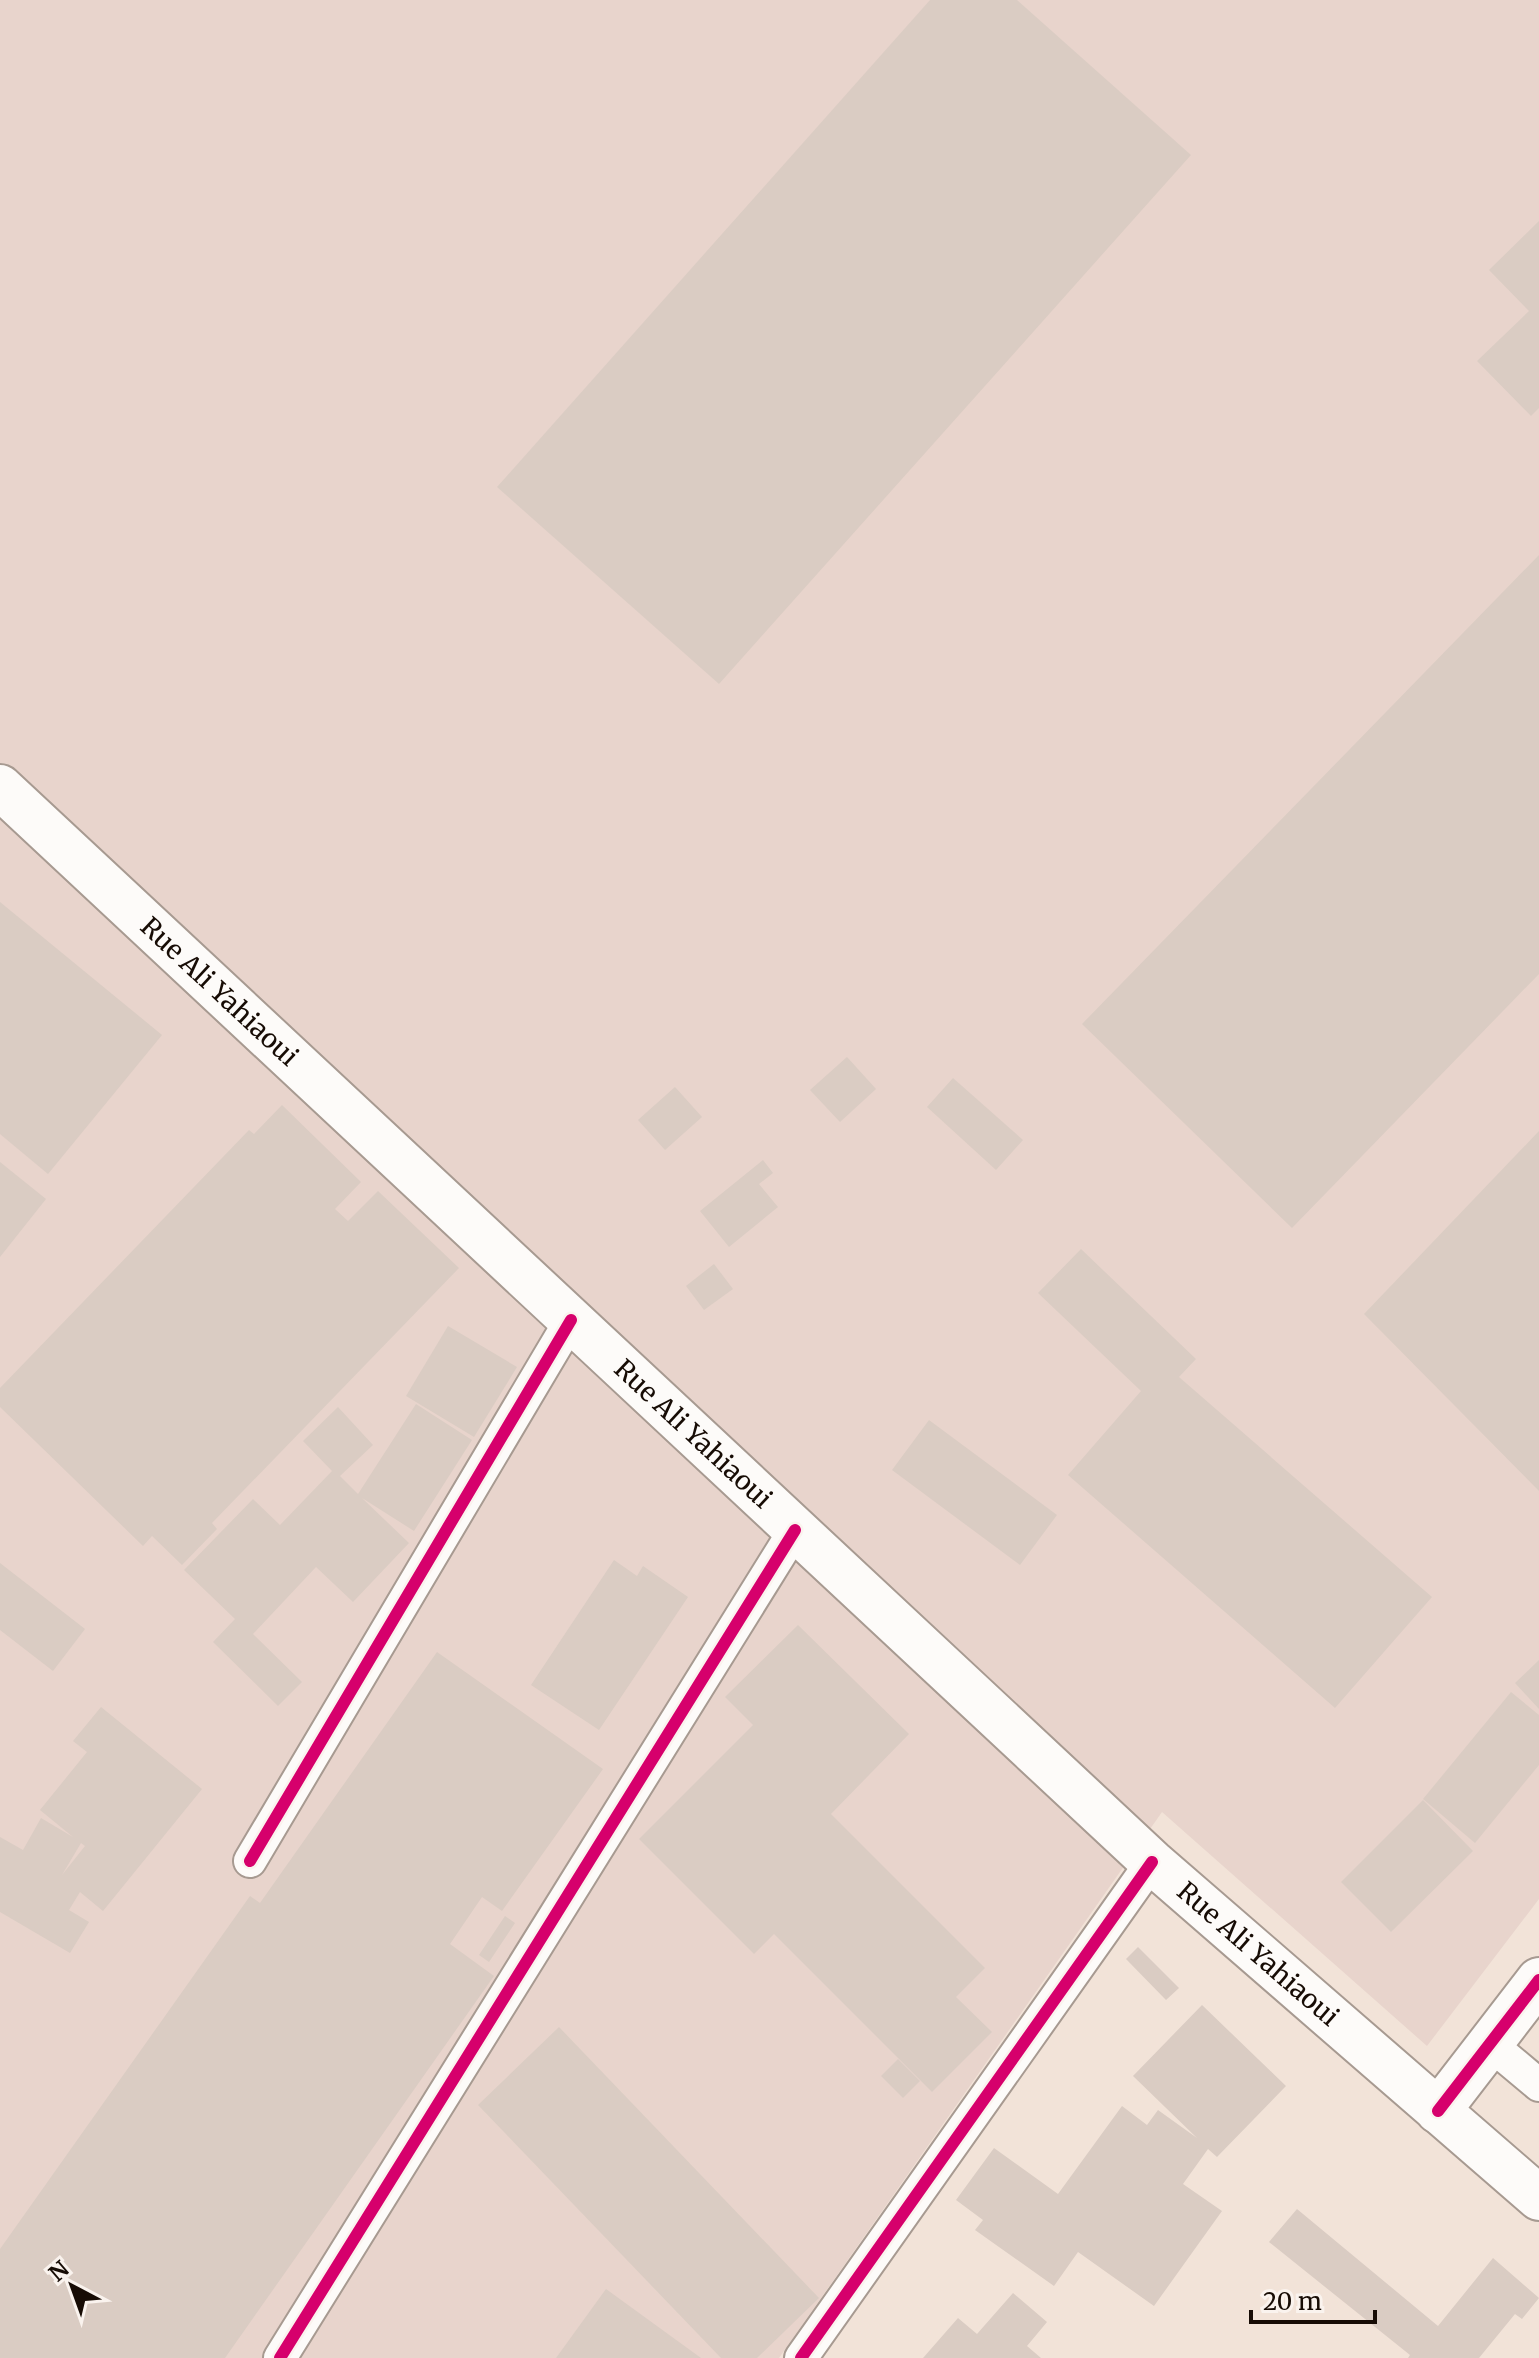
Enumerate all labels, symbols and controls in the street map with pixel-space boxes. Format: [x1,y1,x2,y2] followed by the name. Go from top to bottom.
[134,910,305,1073] street label: Rue Ali Yahiaoui
[608,1352,779,1515] street label: Rue Ali Yahiaoui
[1171,1874,1346,2033] street label: Rue Ali Yahiaoui
[32,2246,112,2326] north arrow
[43,2254,75,2287] text: N
[1251,2274,1375,2324] scale bar
[1263,2286,1322,2317] text: 20 m

